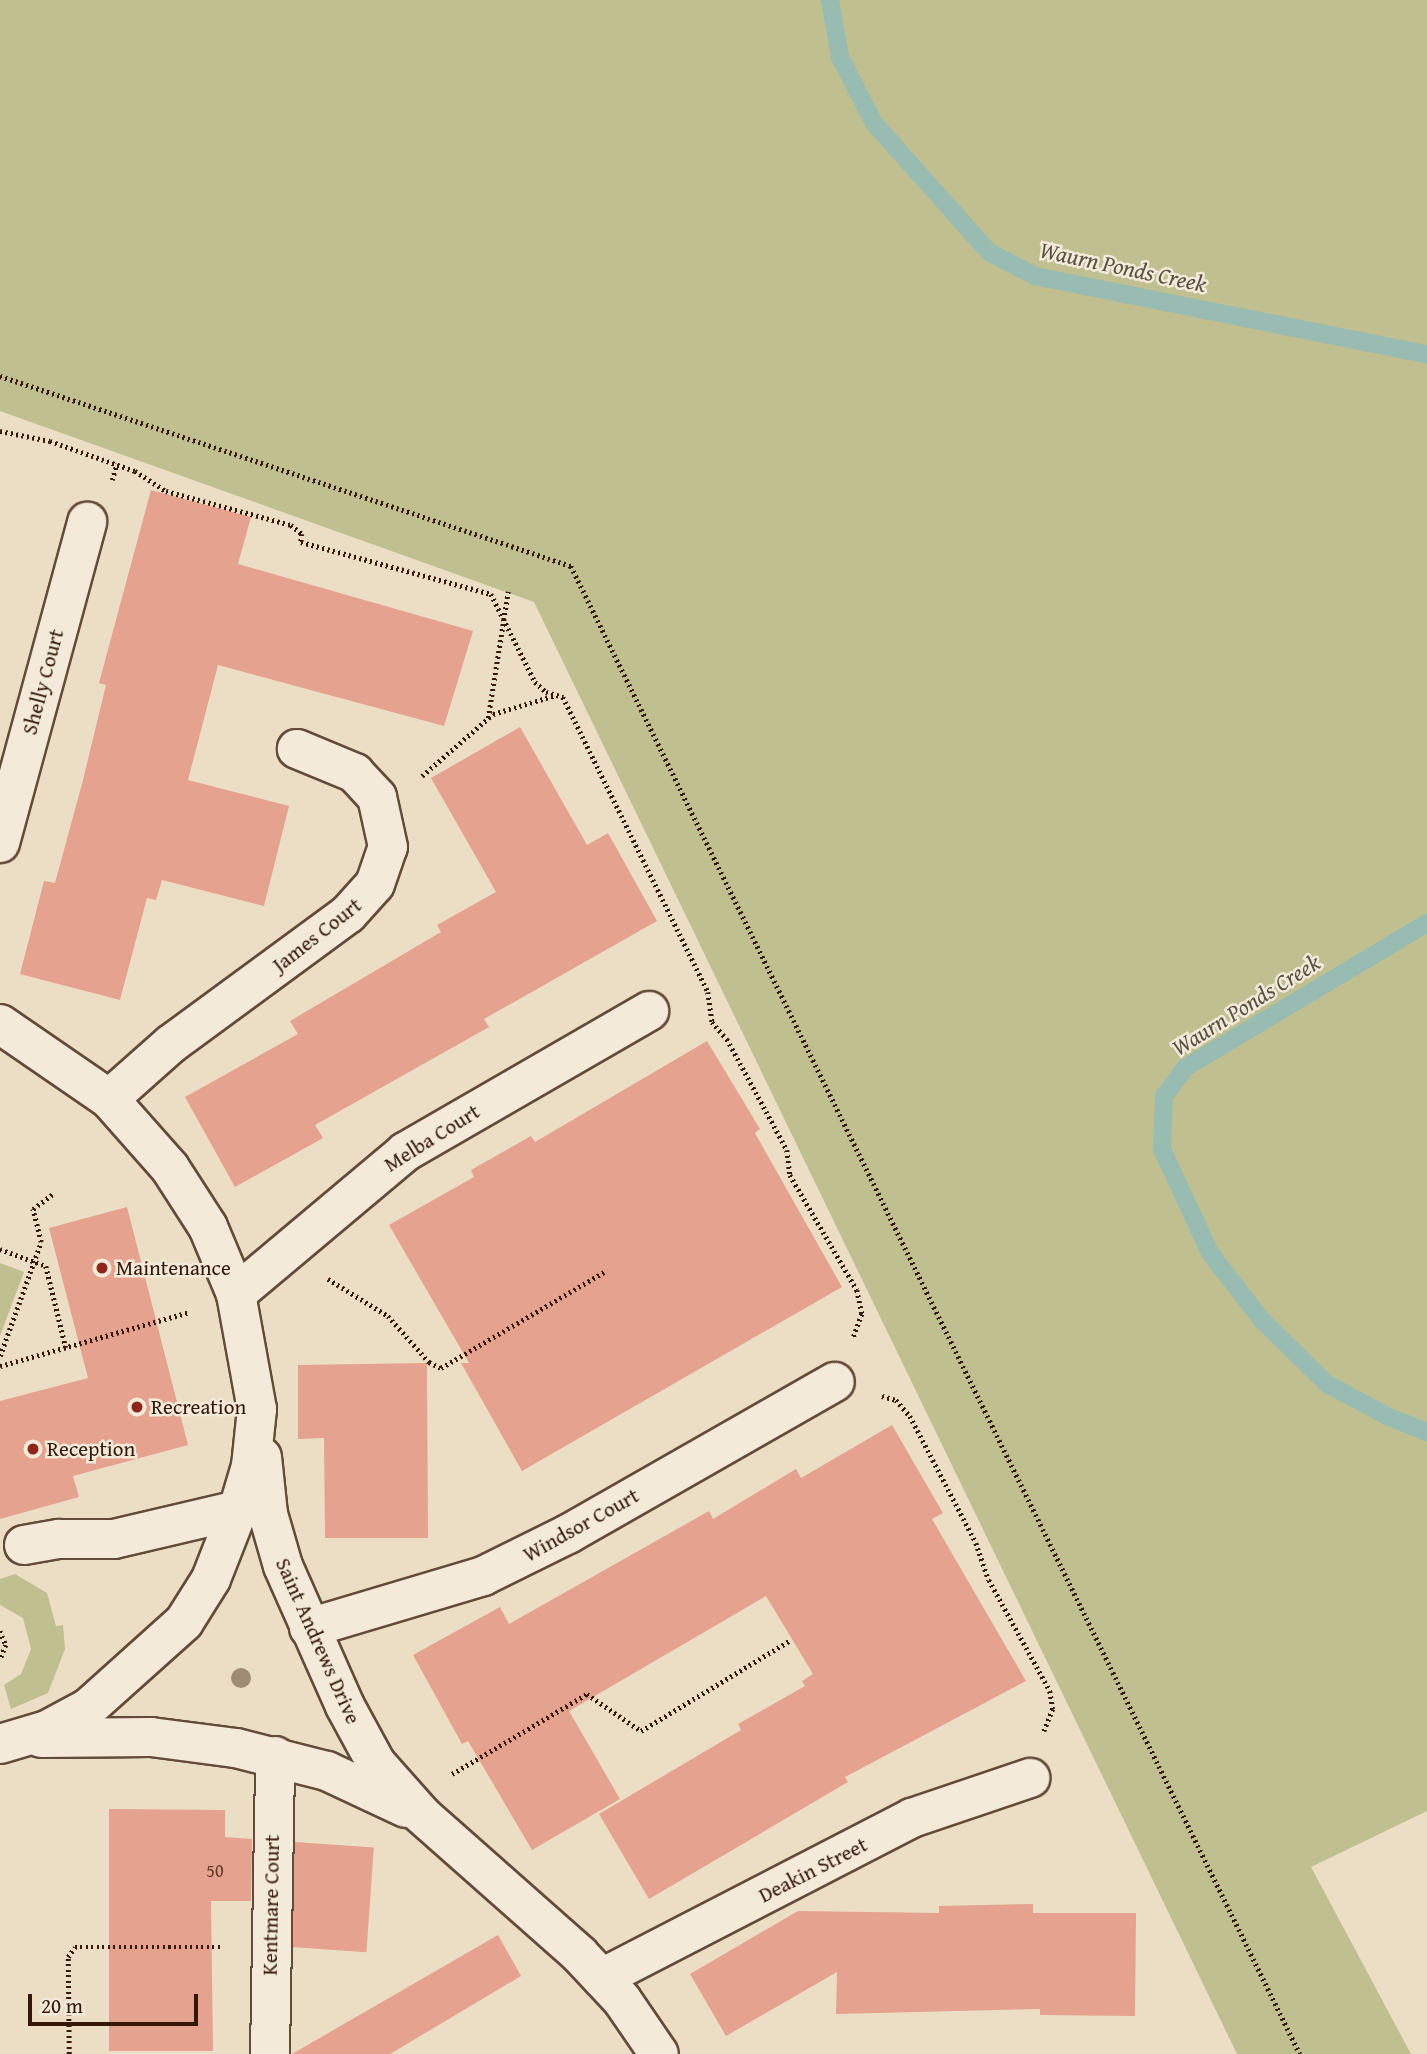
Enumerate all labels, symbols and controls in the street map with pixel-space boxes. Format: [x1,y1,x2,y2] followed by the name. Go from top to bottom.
[1037,236,1209,298] water label: Waurn Ponds Creek
[17,626,69,738] street label: Shelly Court
[267,892,367,978] street label: James Court
[1167,948,1325,1062] water label: Waurn Ponds Creek
[380,1099,484,1177] street label: Melba Court
[116,1255,231,1281] place label: Maintenance
[94,1260,110,1276] marker: Maintenance
[151,1394,246,1420] place label: Recreation
[129,1399,145,1415] marker: Recreation
[47,1436,135,1462] place label: Reception
[25,1441,41,1457] marker: Reception
[519,1483,643,1567] street label: Windsor Court
[270,1554,366,1728] street label: Saint Andrews Drive
[754,1832,872,1908] street label: Deakin Street
[257,1834,285,1976] street label: Kentmare Court
[206,1860,224,1882] house number: 50
[32,1980,201,2024] scale bar
[41,1990,83,2021] text: 20 m

